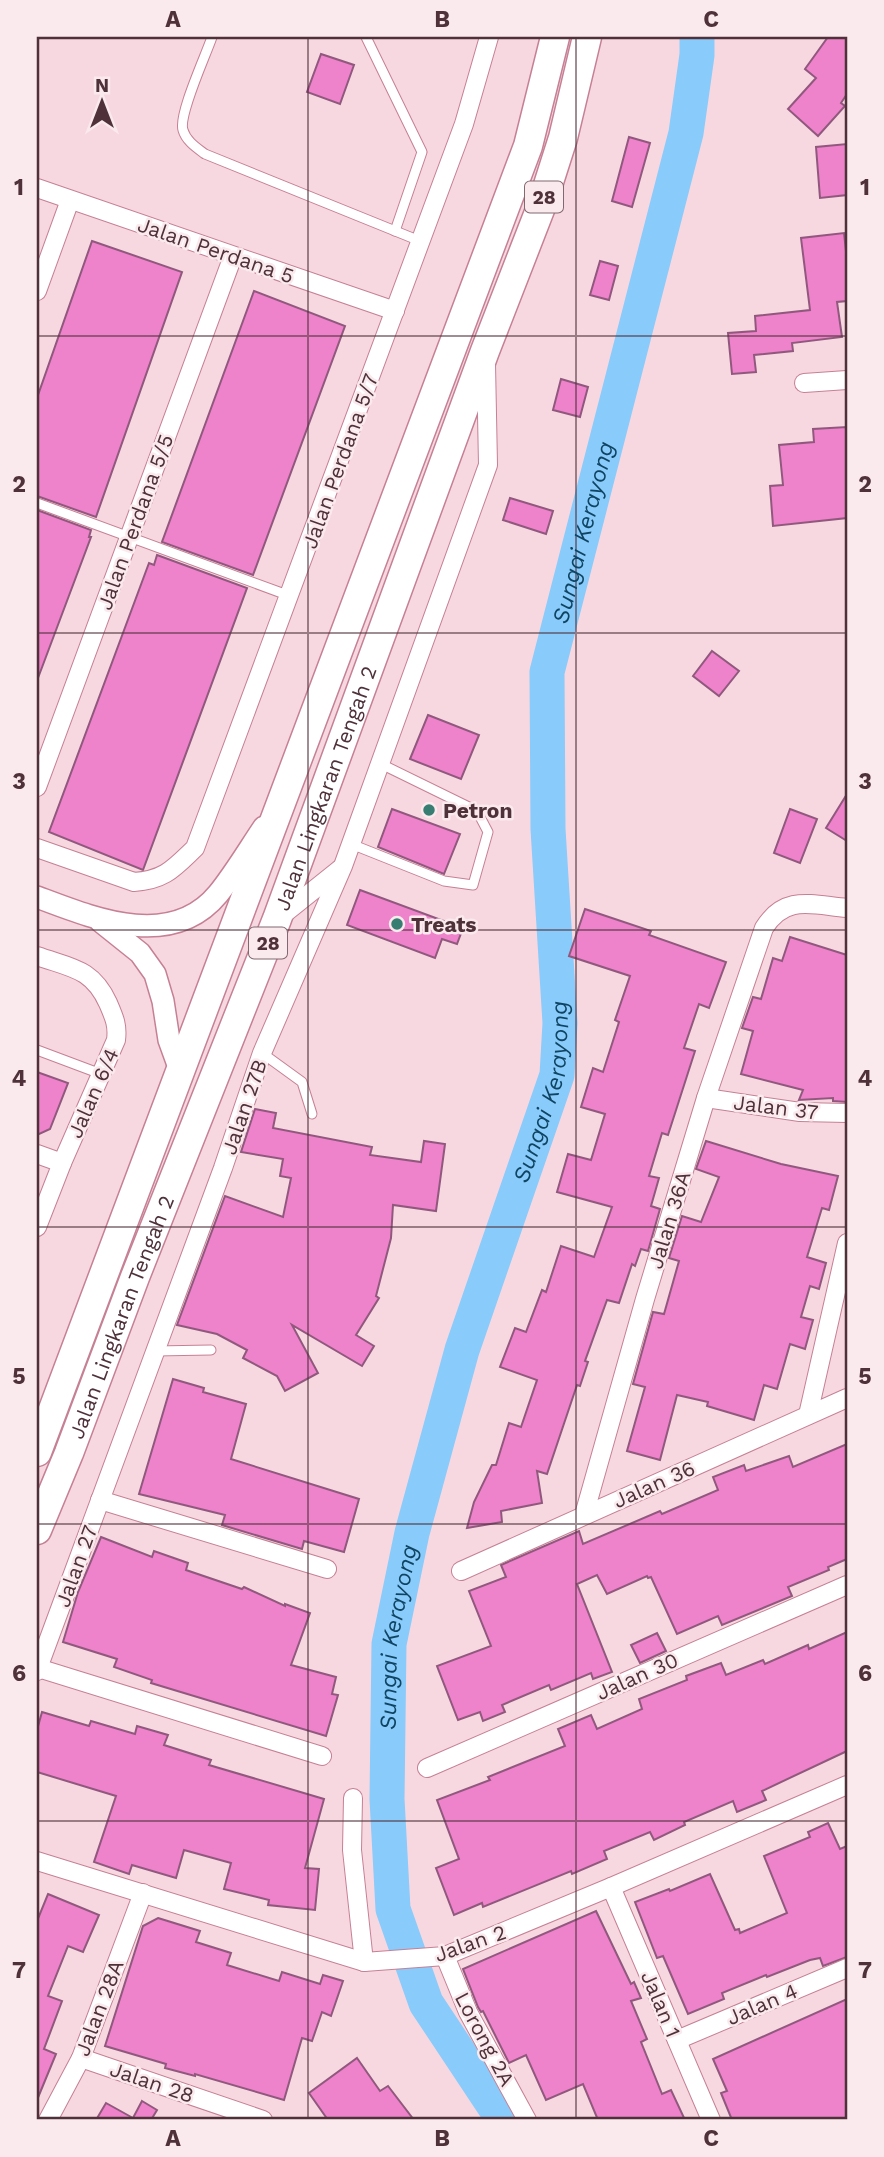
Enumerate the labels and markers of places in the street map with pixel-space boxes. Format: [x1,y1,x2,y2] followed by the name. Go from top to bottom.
[443,798,512,823] place label: Petron
[421,802,437,818] marker: Petron
[411,912,477,937] place label: Treats
[389,916,405,932] marker: Treats

